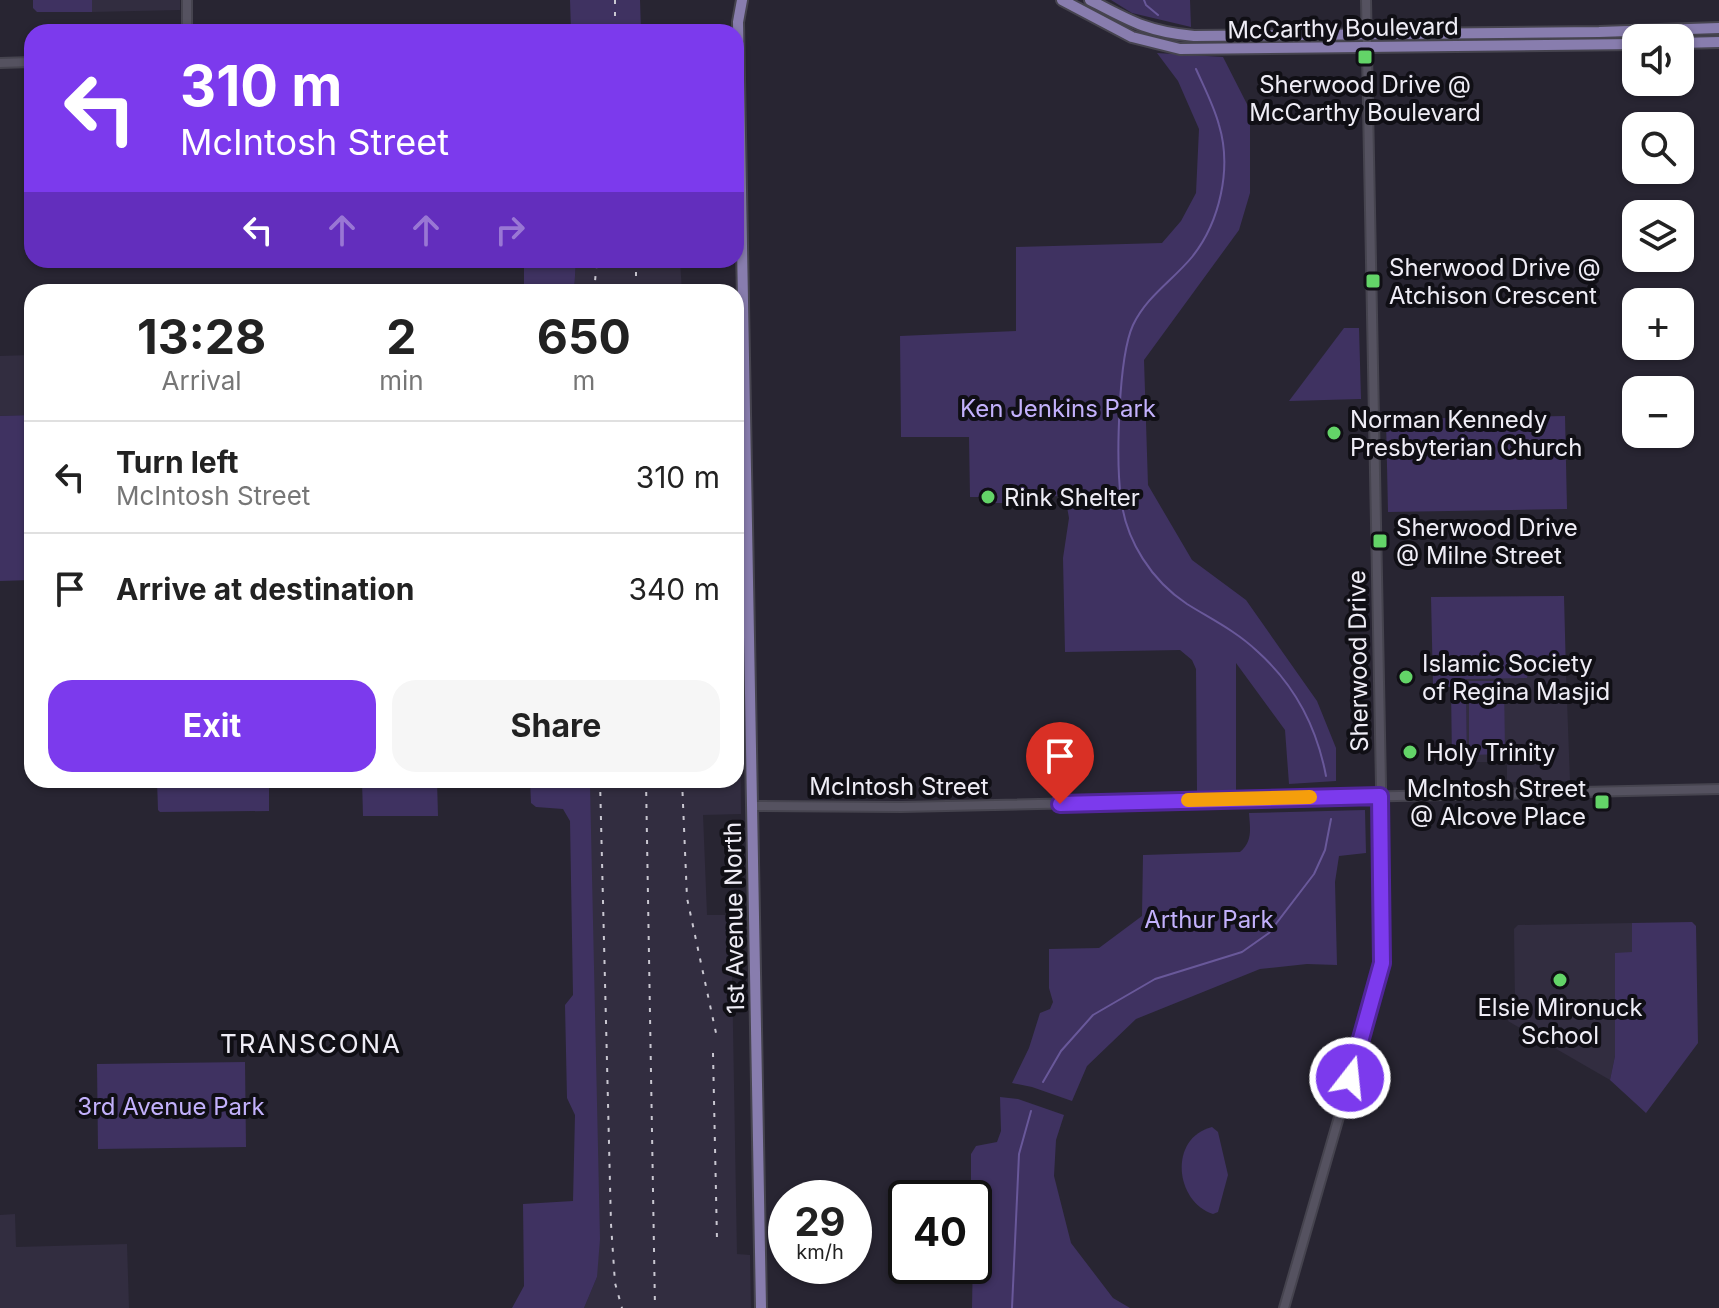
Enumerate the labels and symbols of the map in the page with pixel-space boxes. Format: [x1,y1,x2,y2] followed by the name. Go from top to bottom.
[1227,11,1459,45] street label: McCarthy Boulevard
[1356,48,1374,66] marker: Sherwood Drive @ McCarthy Boulevard
[1249,70,1481,127] place label: Sherwood Drive @ McCarthy Boulevard
[1389,253,1601,310] place label: Sherwood Drive @ Atchison Crescent
[1364,272,1382,290] marker: Sherwood Drive @ Atchison Crescent
[960,394,1156,423] park label: Ken Jenkins Park
[1350,405,1582,462] place label: Norman Kennedy Presbyterian Church
[1325,424,1343,442] marker: Norman Kennedy Presbyterian Church
[1004,483,1140,512] place label: Rink Shelter
[979,488,997,506] marker: Rink Shelter
[1396,513,1578,570] place label: Sherwood Drive @ Milne Street
[1371,532,1389,550] marker: Sherwood Drive @ Milne Street
[1342,570,1374,752] street label: Sherwood Drive
[1422,649,1610,706] place label: Islamic Society of Regina Masjid
[1397,668,1415,686] marker: Islamic Society of Regina Masjid
[1026,722,1094,804] pin
[1426,738,1556,767] place label: Holy Trinity
[1401,743,1419,761] marker: Holy Trinity
[809,772,989,801] street label: McIntosh Street
[1407,774,1586,831] place label: McIntosh Street @ Alcove Place
[1593,793,1611,811] marker: McIntosh Street @ Alcove Place
[718,822,750,1014] street label: 1st Avenue North
[1144,905,1274,934] park label: Arthur Park
[1551,971,1569,989] marker: Elsie Mironuck School
[1477,993,1643,1050] place label: Elsie Mironuck School
[220,1028,402,1059] district label: TRANSCONA
[1308,1036,1392,1120] position arrow
[77,1092,265,1121] park label: 3rd Avenue Park
[888,1180,992,1284] speed limit sign: 40

